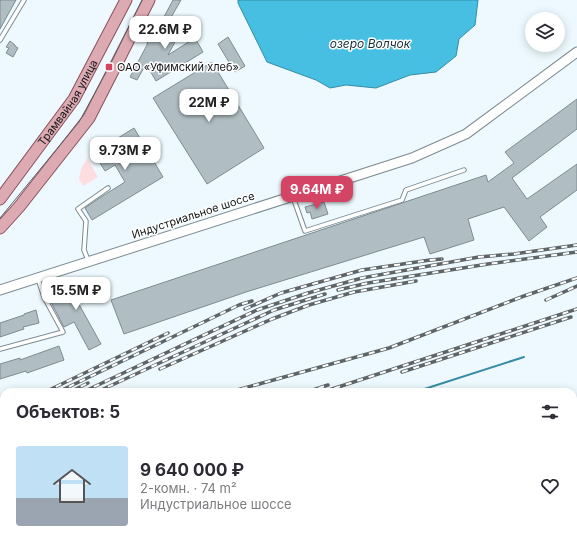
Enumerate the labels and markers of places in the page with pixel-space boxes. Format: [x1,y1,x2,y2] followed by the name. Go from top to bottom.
[128,16,202,50] pin: 22.6M ₽
[117,60,239,74] place label: ОАО «Уфимский хлеб»
[104,62,114,72] marker: ОАО «Уфимский хлеб»
[181,89,237,123] pin: 22M ₽
[88,137,162,171] pin: 9.73M ₽
[280,176,354,210] pin: 9.64M ₽
[39,277,113,311] pin: 15.5M ₽

